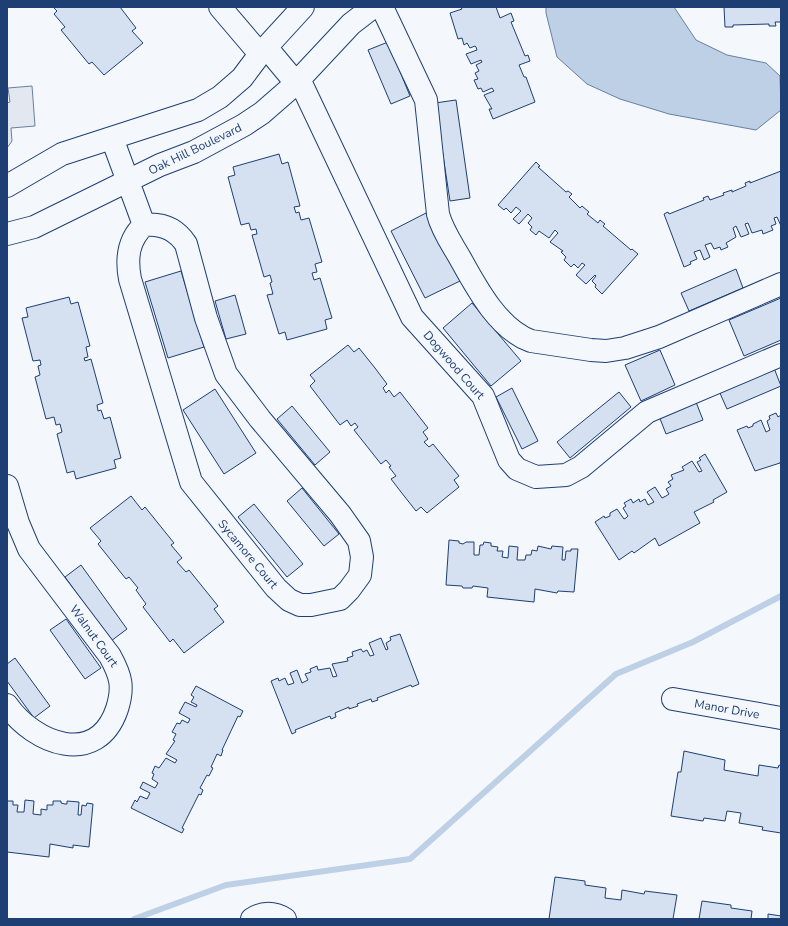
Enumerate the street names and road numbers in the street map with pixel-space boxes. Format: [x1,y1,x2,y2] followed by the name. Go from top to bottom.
[146,120,244,178] street label: Oak Hill Boulevard
[420,327,489,403] street label: Dogwood Court
[214,516,282,593] street label: Sycamore Court
[66,602,122,671] street label: Walnut Court
[693,695,761,723] street label: Manor Drive

